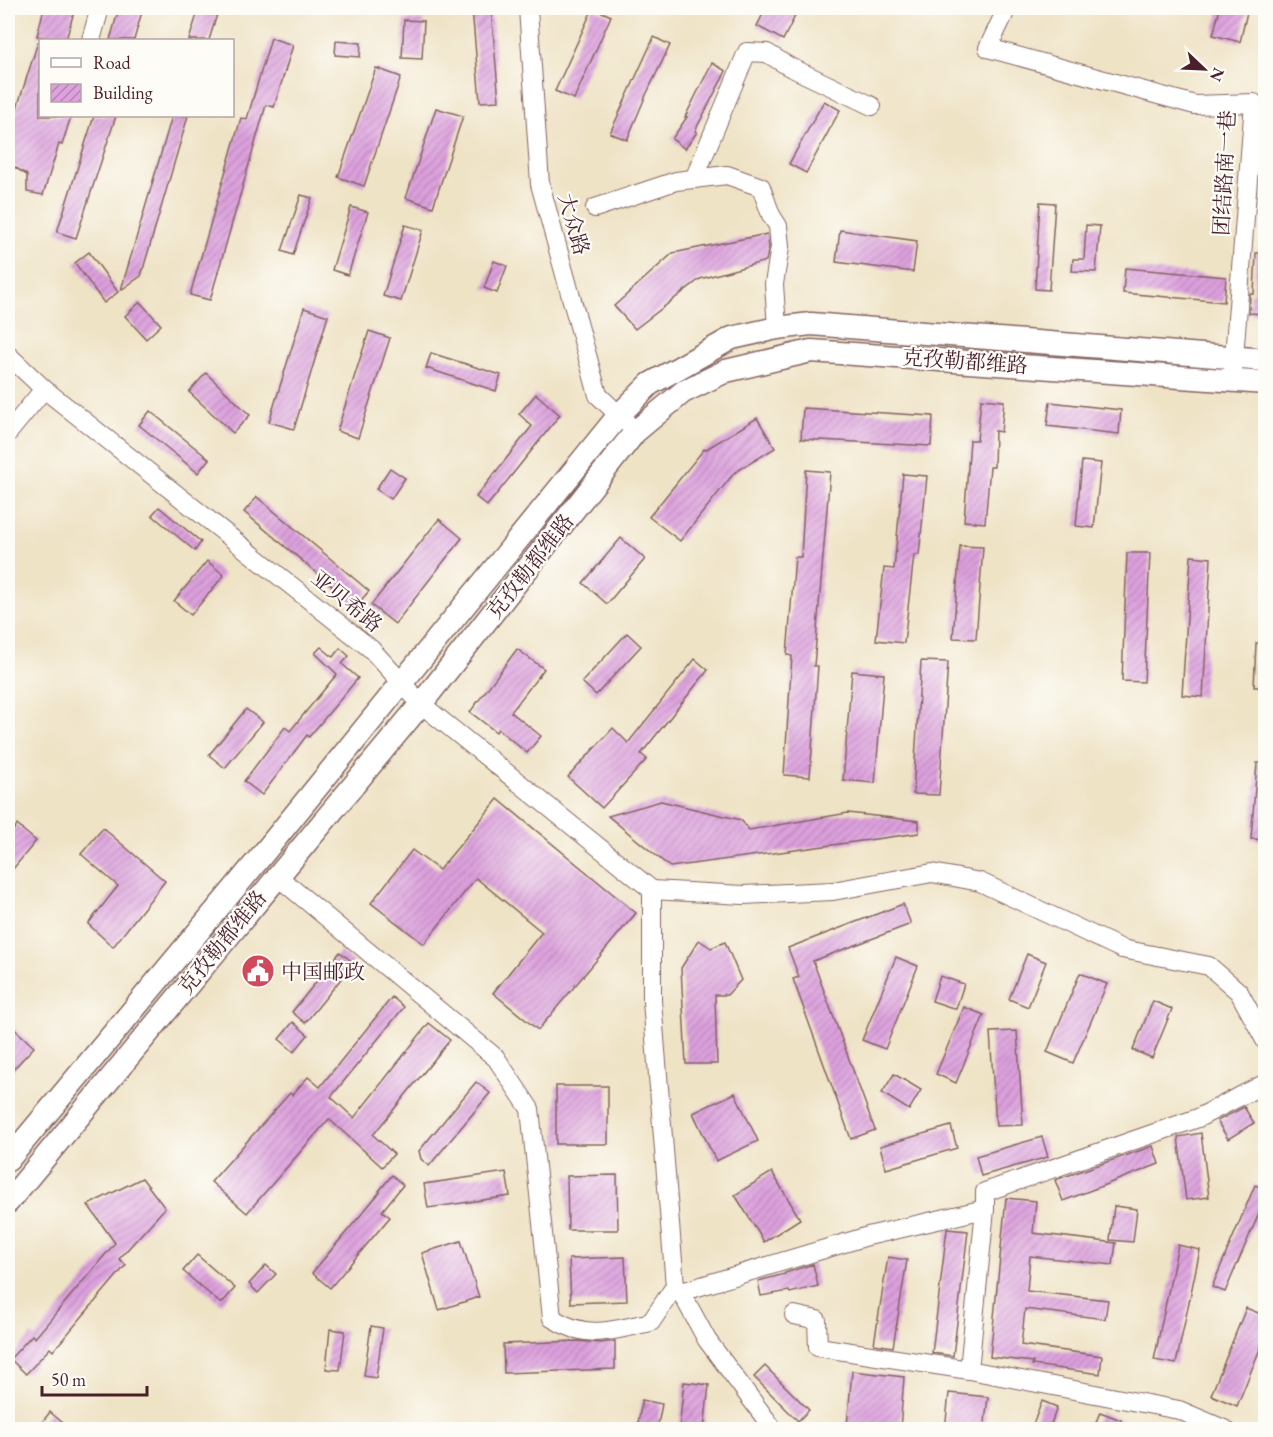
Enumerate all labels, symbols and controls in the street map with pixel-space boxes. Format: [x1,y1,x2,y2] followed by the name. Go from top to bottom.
[39,39,234,117] legend
[1174,39,1234,99] north arrow
[93,51,132,74] text: Road
[1205,65,1230,85] text: N
[93,81,153,104] text: Building
[1207,109,1241,237] street label: 团结路南一巷
[552,190,596,258] street label: 大众路
[901,343,1029,379] street label: 克孜勒都维路
[481,508,579,624] street label: 克孜勒都维路
[306,564,388,638] street label: 亚贝希路
[172,885,272,999] street label: 克孜勒都维路
[240,953,276,989] public building icon: 中国邮政
[281,958,365,985] place label: 中国邮政
[42,1359,147,1397] scale bar
[51,1368,86,1391] text: 50 m

